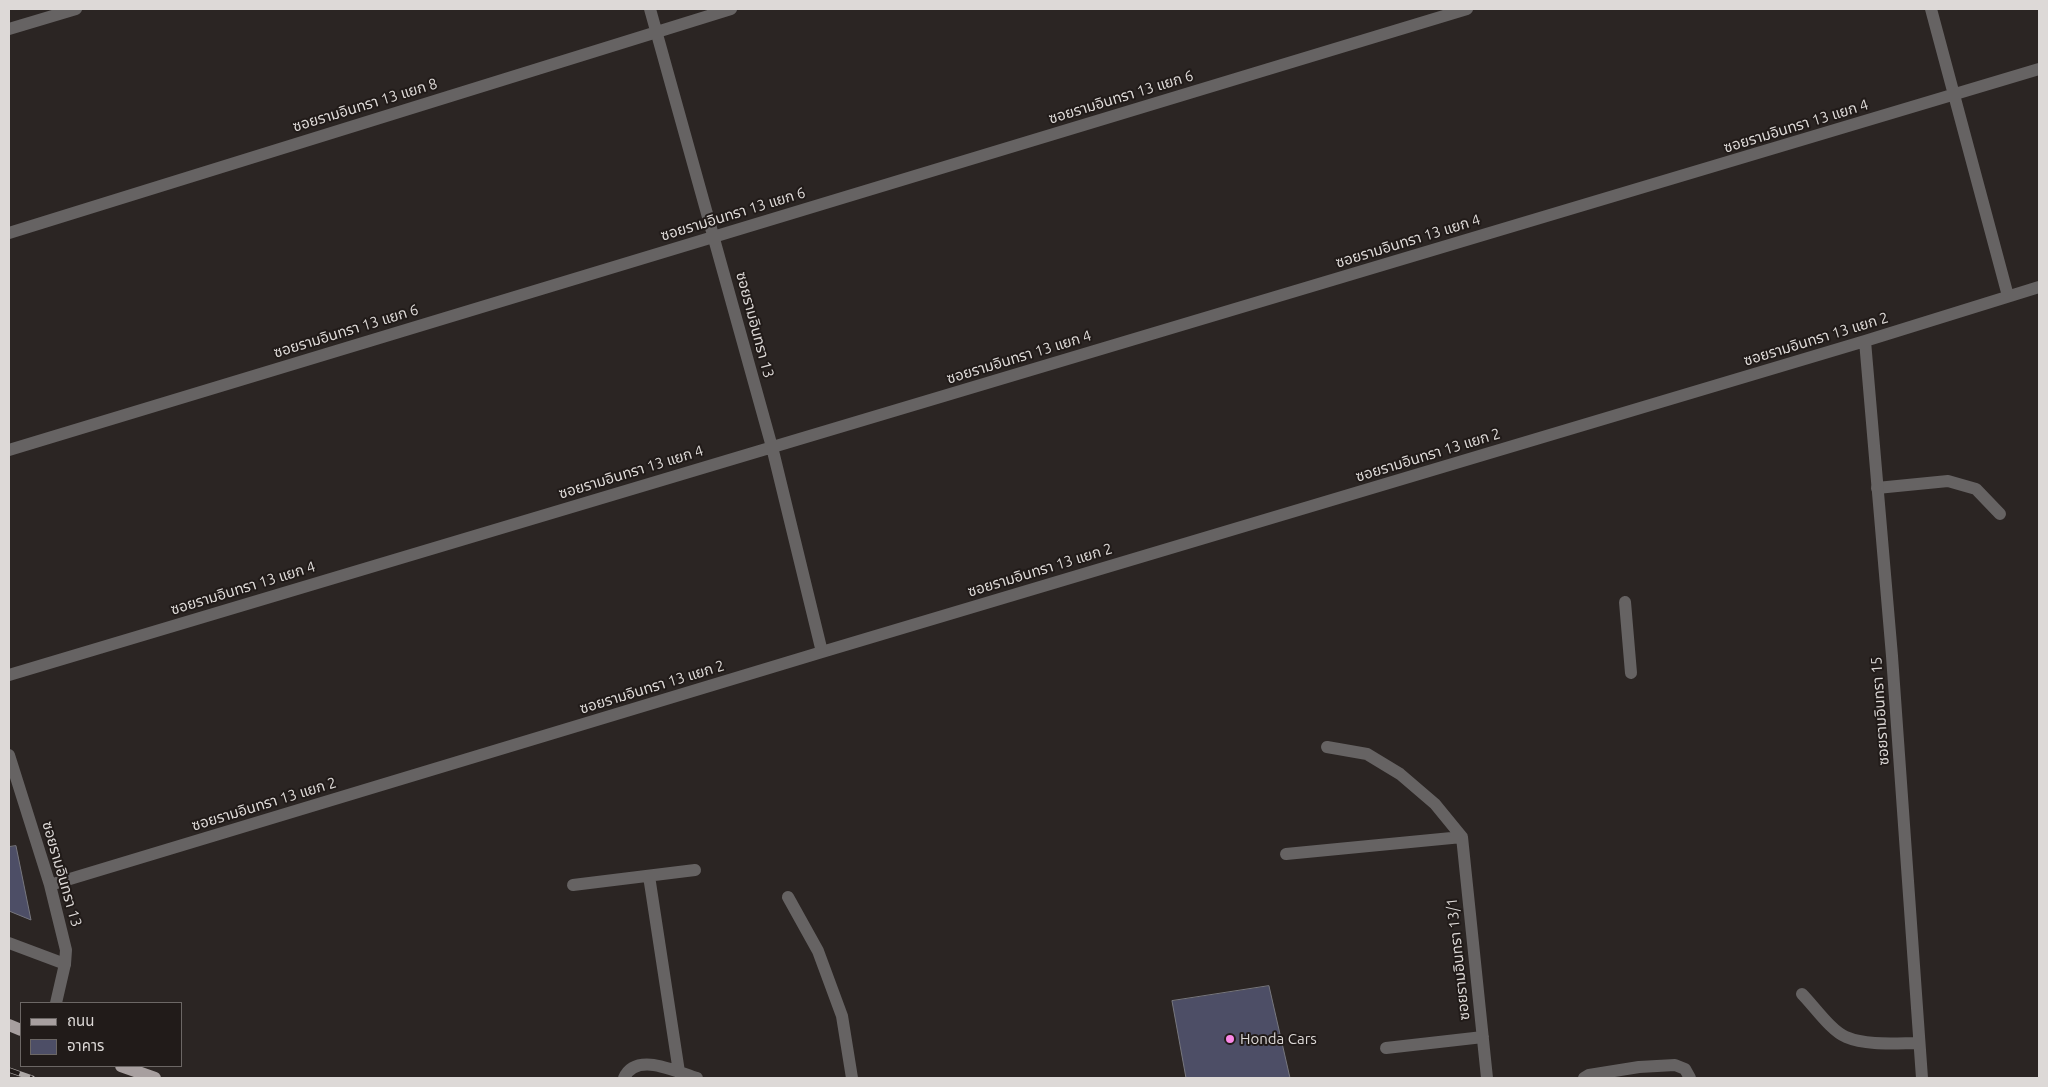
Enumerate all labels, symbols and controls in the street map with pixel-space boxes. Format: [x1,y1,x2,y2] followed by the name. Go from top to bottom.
[1046,66,1196,128] street label: ซอยรามอินทรา 13 แยก 6
[290,74,440,136] street label: ซอยรามอินทรา 13 แยก 8
[1721,95,1871,157] street label: ซอยรามอินทรา 13 แยก 4
[658,183,808,245] street label: ซอยรามอินทรา 13 แยก 6
[1333,210,1483,272] street label: ซอยรามอินทรา 13 แยก 4
[732,270,778,380] street label: ซอยรามอินทรา 13
[271,300,421,362] street label: ซอยรามอินทรา 13 แยก 6
[1741,308,1891,370] street label: ซอยรามอินทรา 13 แยก 2
[944,326,1094,388] street label: ซอยรามอินทรา 13 แยก 4
[1353,424,1503,486] street label: ซอยรามอินทรา 13 แยก 2
[556,441,706,503] street label: ซอยรามอินทรา 13 แยก 4
[965,539,1115,601] street label: ซอยรามอินทรา 13 แยก 2
[168,557,318,619] street label: ซอยรามอินทรา 13 แยก 4
[577,656,727,718] street label: ซอยรามอินทรา 13 แยก 2
[1867,656,1893,766] street label: ซอยรามอินทรา 15
[189,773,339,835] street label: ซอยรามอินทรา 13 แยก 2
[38,819,86,929] street label: ซอยรามอินทรา 13
[1443,897,1473,1021] street label: ซอยรามอินทรา 13/1
[20,1002,182,1067] legend
[67,1012,94,1029] text: ถนน
[1240,1030,1317,1048] place label: Honda Cars
[1224,1033,1236,1045] marker: Honda Cars
[67,1037,104,1054] text: อาคาร

